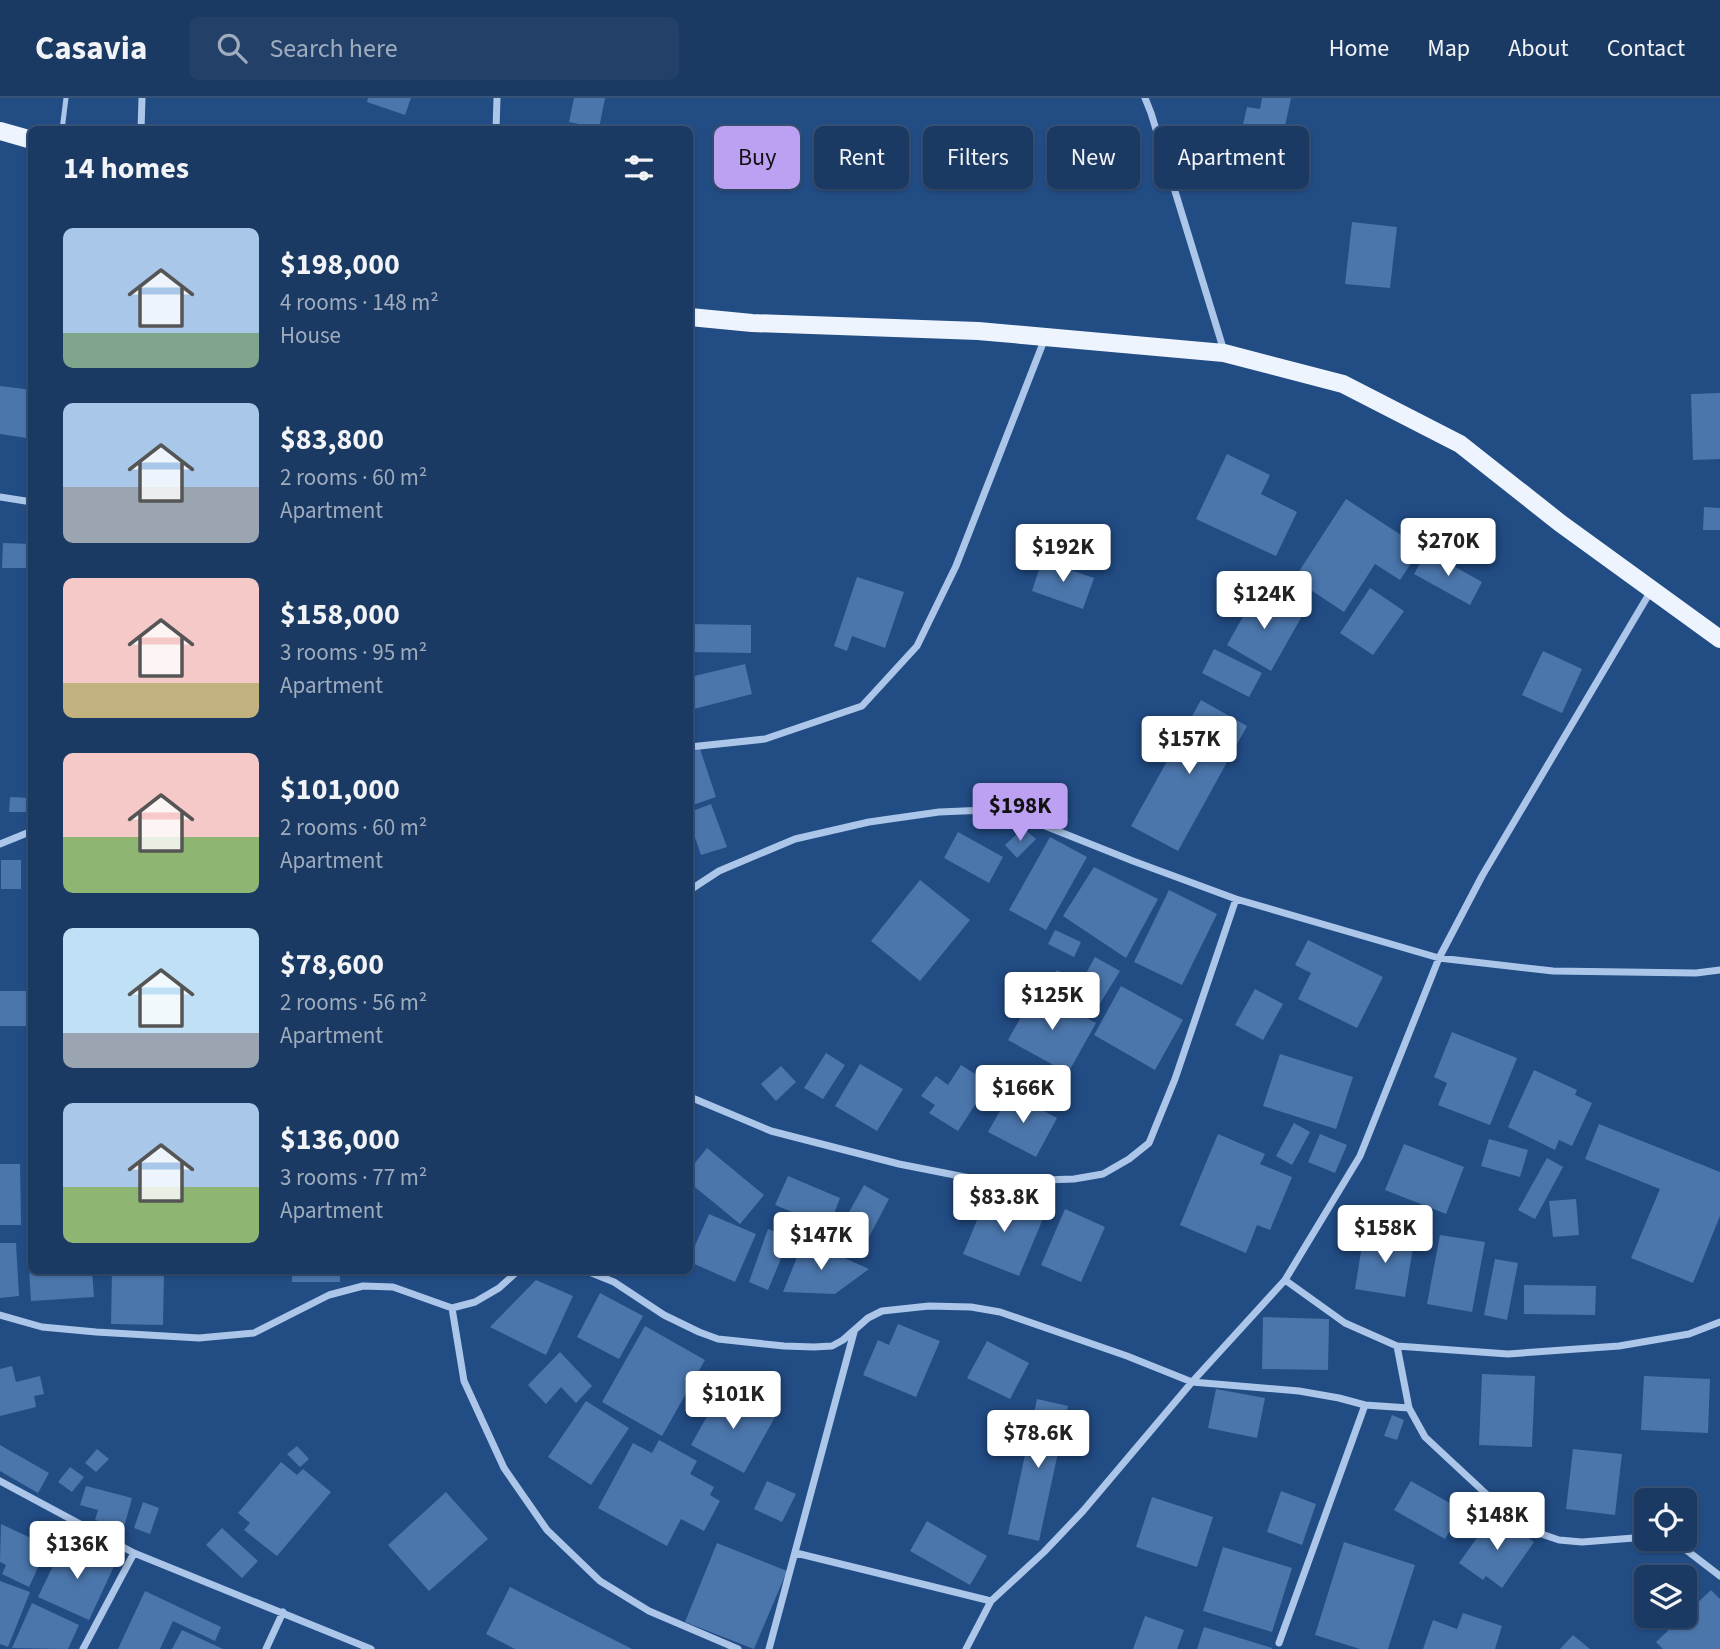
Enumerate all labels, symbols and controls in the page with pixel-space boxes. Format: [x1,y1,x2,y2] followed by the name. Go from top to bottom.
[189,17,679,80] search box
[35,25,147,72] text: Casavia
[213,29,251,67] icon: search
[269,30,398,67] text: Search here
[1329,31,1389,66] text: Home
[1427,31,1470,66] text: Map
[1508,31,1569,66] text: About
[1607,31,1685,66] text: Contact
[714,126,800,189] chip: Buy
[814,126,909,189] chip: Rent
[923,126,1033,189] chip: Filters
[1047,126,1140,189] chip: New
[1154,126,1309,189] chip: Apartment
[63,147,189,190] text: 14 homes
[620,149,658,187] icon: filters
[280,243,400,286] text: $198,000
[119,256,203,340] icon: home
[280,286,439,319] text: 4 rooms · 148 m²
[280,319,341,352] text: House
[280,418,384,461] text: $83,800
[119,431,203,515] icon: home
[280,461,427,494] text: 2 rooms · 60 m²
[280,494,383,527] text: Apartment
[1399,518,1497,578] pin: $270K
[1014,524,1112,584] pin: $192K
[1417,524,1479,557] text: $270K
[1032,530,1094,563] text: $192K
[1215,572,1313,631] pin: $124K
[1233,577,1295,610] text: $124K
[280,593,400,636] text: $158,000
[119,606,203,690] icon: home
[280,636,427,669] text: 3 rooms · 95 m²
[280,669,383,702] text: Apartment
[1140,716,1238,776] pin: $157K
[1158,722,1220,755] text: $157K
[280,768,400,811] text: $101,000
[119,781,203,865] icon: home
[971,784,1069,843] pin: $198K
[989,789,1051,822] text: $198K
[280,811,427,844] text: 2 rooms · 60 m²
[280,844,383,877] text: Apartment
[280,943,384,986] text: $78,600
[119,956,203,1040] icon: home
[1003,972,1101,1032] pin: $125K
[1021,978,1083,1011] text: $125K
[280,986,427,1019] text: 2 rooms · 56 m²
[280,1019,383,1052] text: Apartment
[974,1066,1072,1125] pin: $166K
[992,1071,1054,1104] text: $166K
[280,1118,400,1161] text: $136,000
[119,1131,203,1215] icon: home
[280,1161,427,1194] text: 3 rooms · 77 m²
[947,1174,1061,1234] pin: $83.8K
[969,1180,1039,1213] text: $83.8K
[280,1194,383,1227] text: Apartment
[1336,1206,1434,1265] pin: $158K
[1354,1211,1416,1244] text: $158K
[772,1212,870,1272] pin: $147K
[790,1218,852,1251] text: $147K
[684,1372,782,1431] pin: $101K
[702,1377,764,1410] text: $101K
[981,1410,1095,1470] pin: $78.6K
[1003,1416,1073,1449] text: $78.6K
[1634,1488,1697,1628] map controls
[1634,1488,1697,1551] button: locate
[1448,1492,1546,1552] pin: $148K
[1466,1498,1528,1531] text: $148K
[28,1522,126,1581] pin: $136K
[46,1527,108,1560] text: $136K
[1634,1565,1697,1628] button: layers

